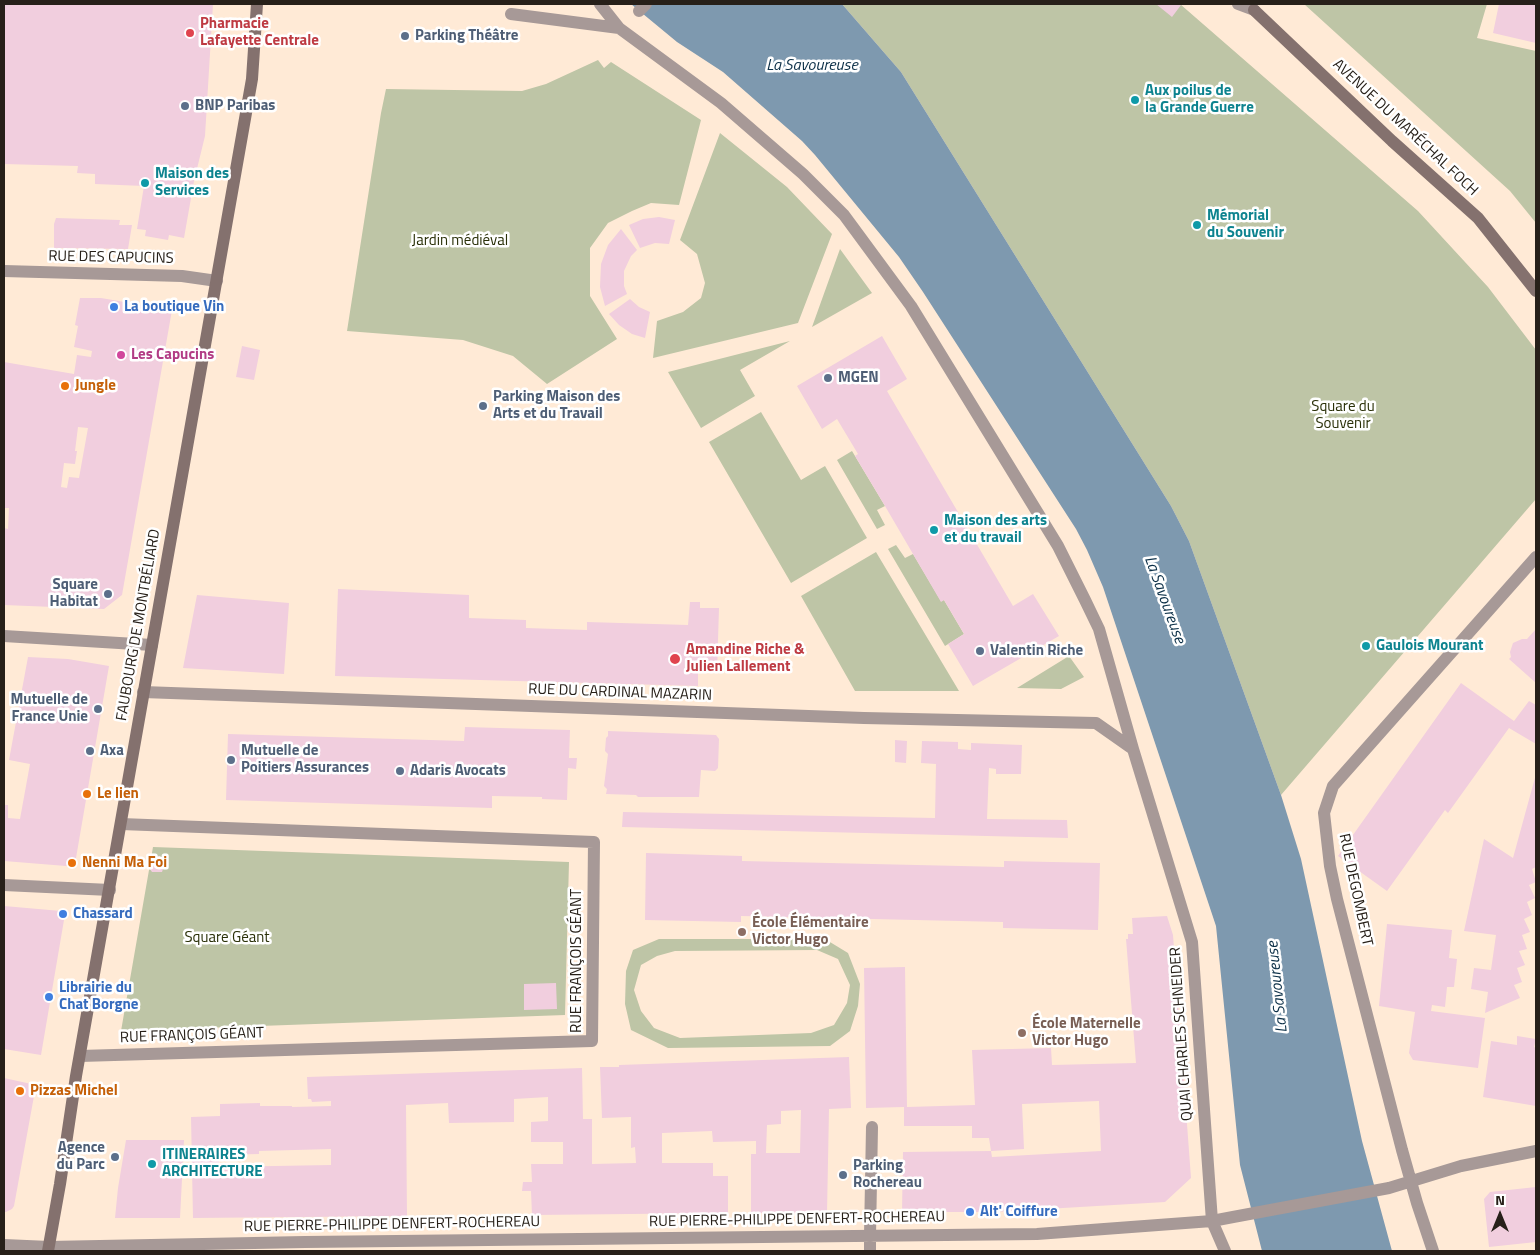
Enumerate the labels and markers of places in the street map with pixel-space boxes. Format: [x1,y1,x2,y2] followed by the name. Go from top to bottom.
[200,15,319,50] place label: Pharmacie Lafayette Centrale
[184,27,196,39] marker: Pharmacie Lafayette Centrale
[415,27,518,45] place label: Parking Théâtre
[399,30,411,42] marker: Parking Théâtre
[1145,82,1254,117] place label: Aux poilus de la Grande Guerre
[1129,94,1141,106] marker: Aux poilus de la Grande Guerre
[195,97,275,115] place label: BNP Paribas
[179,100,191,112] marker: BNP Paribas
[155,165,229,200] place label: Maison des Services
[139,177,151,189] marker: Maison des Services
[1207,207,1284,242] place label: Mémorial du Souvenir
[1191,219,1203,231] marker: Mémorial du Souvenir
[124,298,224,316] place label: La boutique Vin
[108,301,120,313] marker: La boutique Vin
[131,346,214,364] place label: Les Capucins
[115,349,127,361] marker: Les Capucins
[838,369,879,387] place label: MGEN
[822,372,834,384] marker: MGEN
[75,377,116,395] place label: Jungle
[59,380,71,392] marker: Jungle
[493,388,620,423] place label: Parking Maison des Arts et du Travail
[477,400,489,412] marker: Parking Maison des Arts et du Travail
[944,512,1047,547] place label: Maison des arts et du travail
[928,524,940,536] marker: Maison des arts et du travail
[50,576,98,611] place label: Square Habitat
[102,588,114,600] marker: Square Habitat
[1376,637,1483,655] place label: Gaulois Mourant
[1360,640,1372,652] marker: Gaulois Mourant
[686,641,805,676] place label: Amandine Riche & Julien Lallement
[990,642,1083,660] place label: Valentin Riche
[974,645,986,657] marker: Valentin Riche
[668,652,682,666] marker: Amandine Riche & Julien Lallement
[10,691,88,726] place label: Mutuelle de France Unie
[92,703,104,715] marker: Mutuelle de France Unie
[100,742,124,760] place label: Axa
[241,742,369,777] place label: Mutuelle de Poitiers Assurances
[84,745,96,757] marker: Axa
[225,754,237,766] marker: Mutuelle de Poitiers Assurances
[410,762,506,780] place label: Adaris Avocats
[394,765,406,777] marker: Adaris Avocats
[97,785,139,803] place label: Le lien
[81,788,93,800] marker: Le lien
[82,854,167,872] place label: Nenni Ma Foi
[66,857,78,869] marker: Nenni Ma Foi
[73,905,133,923] place label: Chassard
[57,908,69,920] marker: Chassard
[752,914,869,949] place label: École Élémentaire Victor Hugo
[736,926,748,938] marker: École Élémentaire Victor Hugo
[59,979,139,1014] place label: Librairie du Chat Borgne
[43,991,55,1003] marker: Librairie du Chat Borgne
[1032,1015,1141,1050] place label: École Maternelle Victor Hugo
[1016,1027,1028,1039] marker: École Maternelle Victor Hugo
[30,1082,118,1100] place label: Pizzas Michel
[14,1085,26,1097] marker: Pizzas Michel
[56,1139,105,1174] place label: Agence du Parc
[162,1146,262,1181] place label: ITINERAIRES ARCHITECTURE
[109,1151,121,1163] marker: Agence du Parc
[853,1157,922,1192] place label: Parking Rochereau
[146,1158,158,1170] marker: ITINERAIRES ARCHITECTURE
[837,1169,849,1181] marker: Parking Rochereau
[980,1203,1058,1221] place label: Alt' Coiffure
[964,1206,976,1218] marker: Alt' Coiffure

